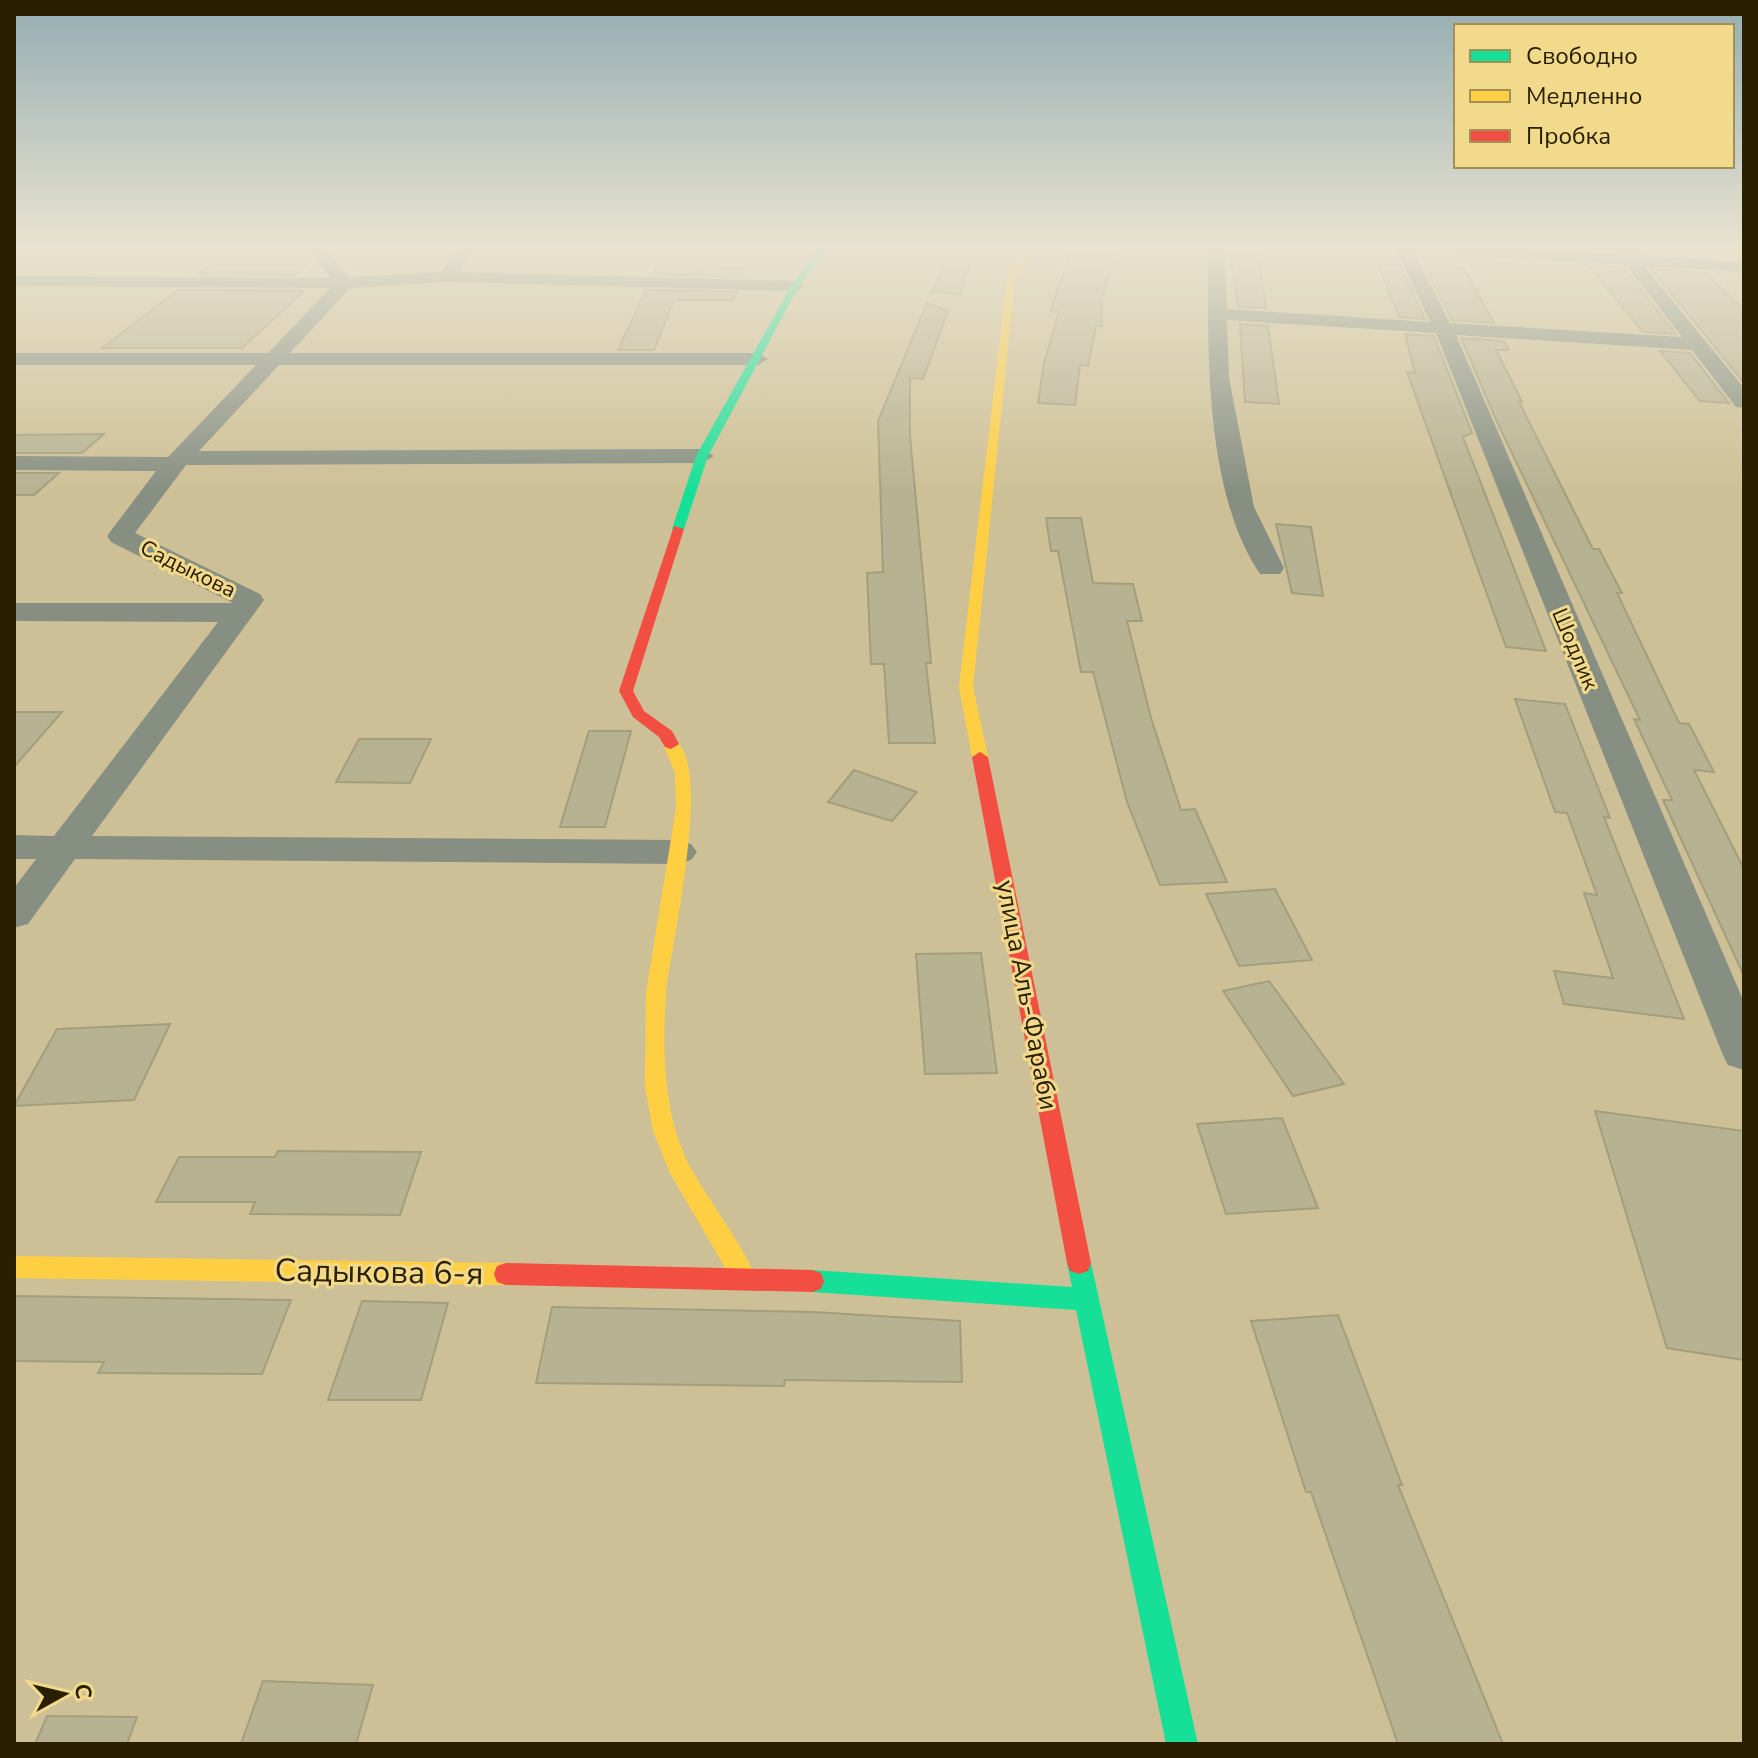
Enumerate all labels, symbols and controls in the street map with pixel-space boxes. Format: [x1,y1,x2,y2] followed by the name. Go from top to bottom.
[1454,24,1734,168] legend
[1526,40,1638,72] text: Свободно
[1526,80,1642,112] text: Медленно
[1526,120,1611,152] text: Пробка
[135,533,241,605] street label: Садыкова
[1544,604,1606,695] street label: Шодлик
[988,877,1066,1113] street label: улица Аль-Фараби
[274,1249,484,1295] street label: Садыкова 6-я
[24,1654,104,1734] north arrow
[67,1682,99,1701] text: С

